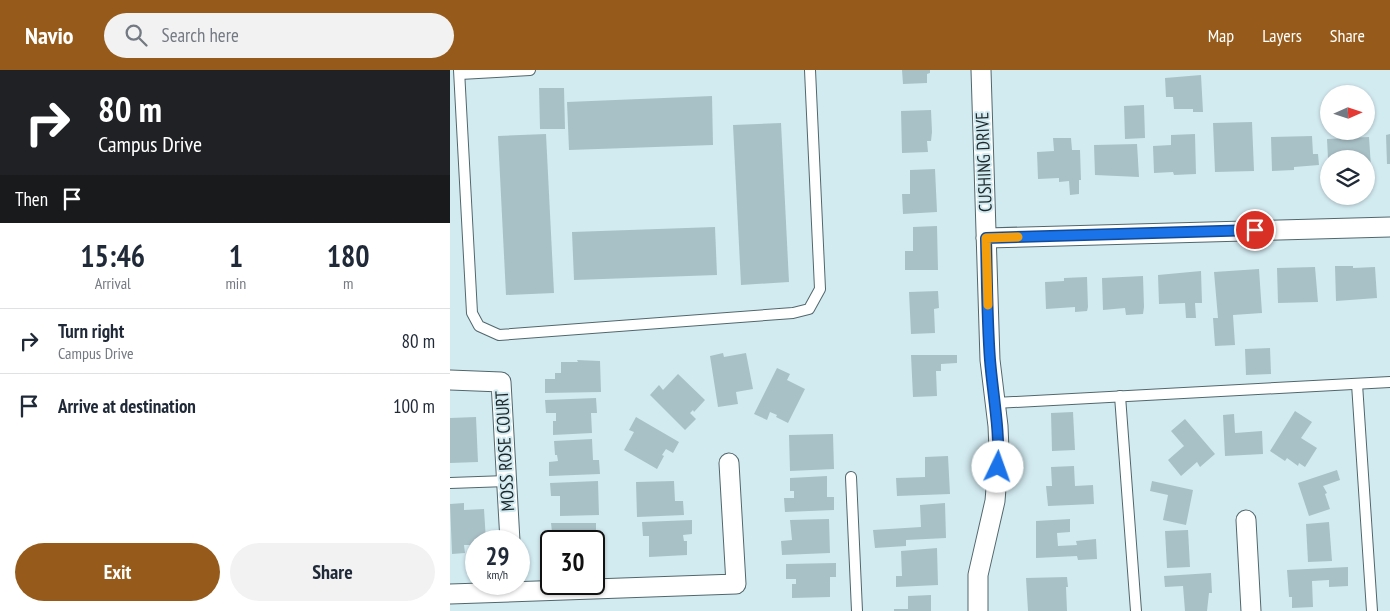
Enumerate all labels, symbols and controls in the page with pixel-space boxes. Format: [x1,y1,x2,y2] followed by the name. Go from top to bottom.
[104,13,454,58] search box
[25,20,74,51] text: Navio
[122,21,150,49] icon: search
[162,23,239,47] text: Search here
[1208,24,1234,47] text: Map
[1262,24,1302,47] text: Layers
[1330,24,1365,47] text: Share
[1320,85,1375,140] north arrow
[1320,85,1375,205] map controls
[98,86,162,132] text: 80 m
[15,90,80,155] icon: right
[970,112,997,212] street label: CUSHING DRIVE
[98,130,202,158] text: Campus Drive
[1320,150,1375,205] button: layers
[58,185,86,213] icon: arrive
[15,187,48,211] text: Then
[1234,209,1276,251] pin
[1241,216,1269,244] icon: arrive
[80,236,145,275] text: 15:46
[229,236,243,275] text: 1
[327,236,370,275] text: 180
[95,273,131,293] text: Arrival
[225,273,246,293] text: min
[343,273,353,293] text: m
[58,319,124,343] text: Turn right
[15,327,43,355] icon: right
[402,329,435,353] text: 80 m
[58,343,134,363] text: Campus Drive
[490,390,519,512] street label: MOSS ROSE COURT
[15,392,43,420] icon: arrive
[58,394,196,418] text: Arrive at destination
[393,394,435,418] text: 100 m
[971,440,1023,492] position arrow
[540,530,605,595] speed limit sign: 30
[486,540,509,572] text: 29
[15,543,220,601] button: Exit
[230,543,435,601] button: Share
[487,567,508,582] text: km/h

